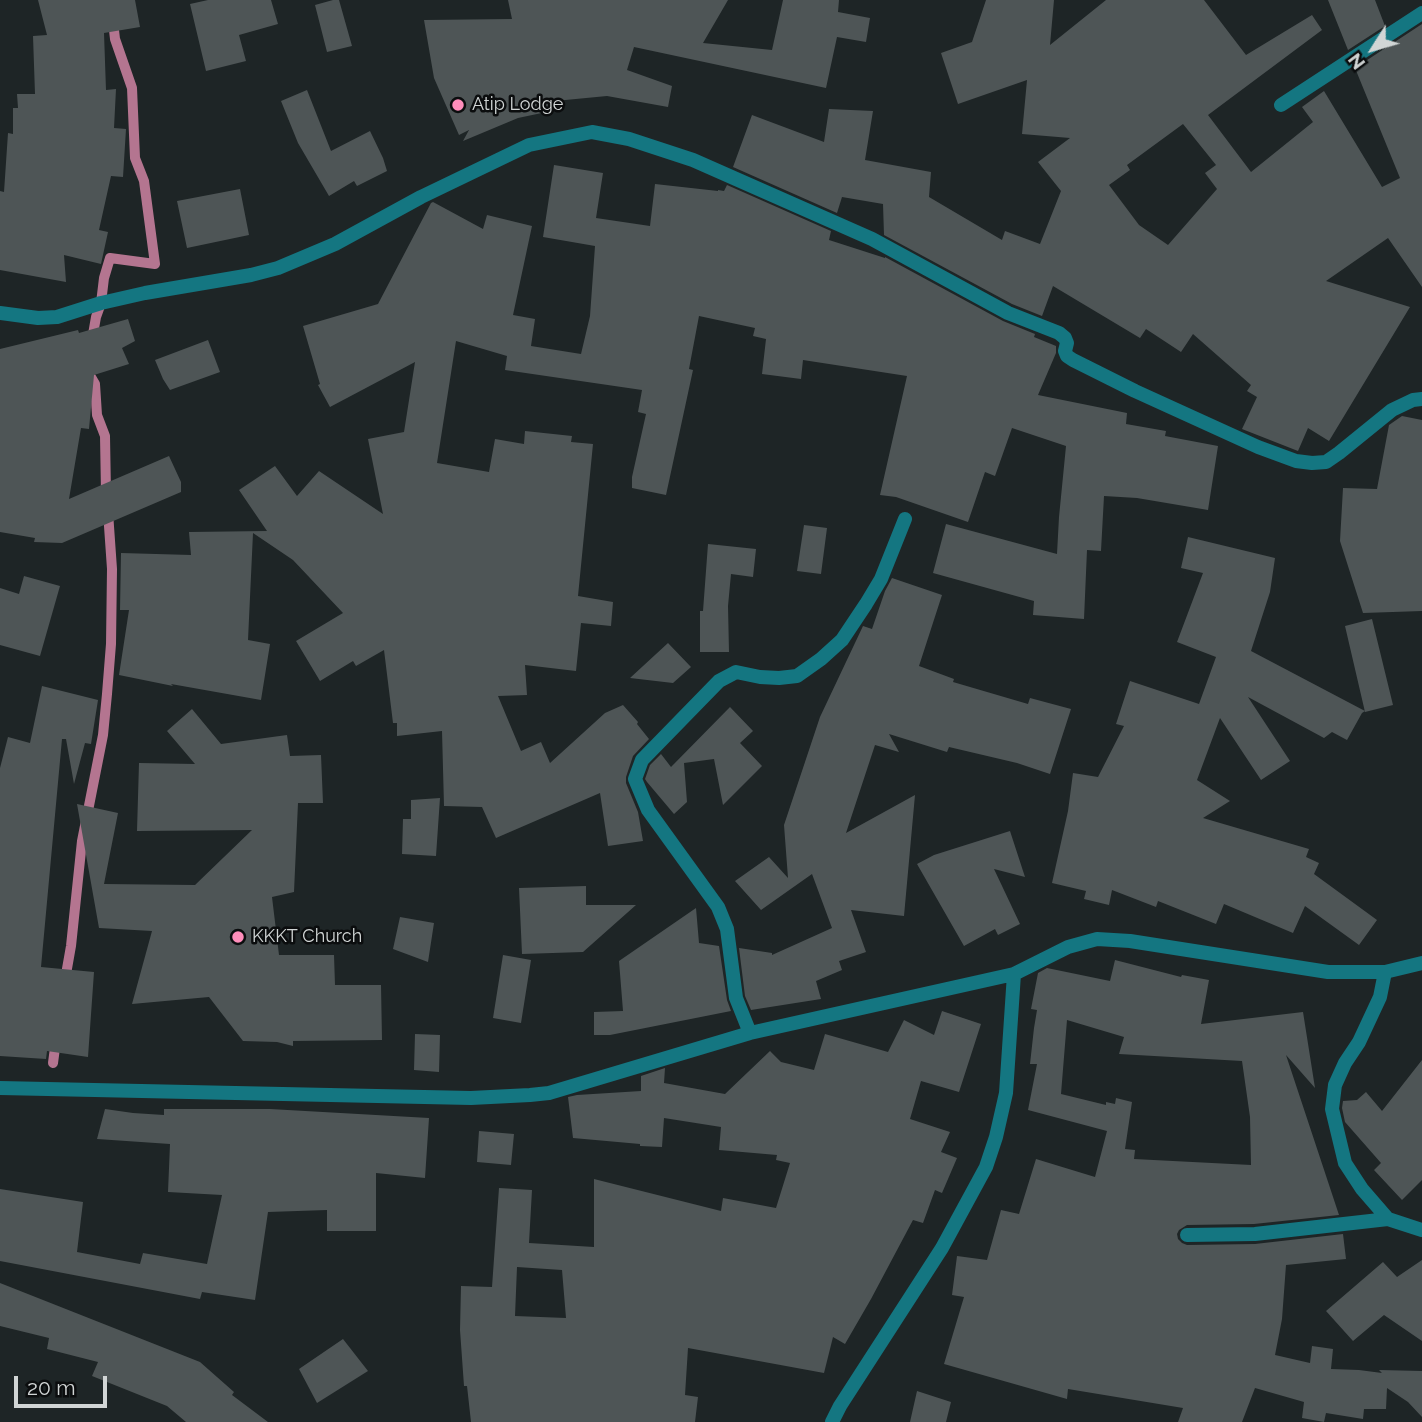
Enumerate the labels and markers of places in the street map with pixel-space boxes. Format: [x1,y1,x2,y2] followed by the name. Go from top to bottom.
[472,94,563,116] place label: Atip Lodge
[450,97,466,113] marker: Atip Lodge
[252,926,362,948] place label: KKKT Church
[230,929,246,945] marker: KKKT Church

